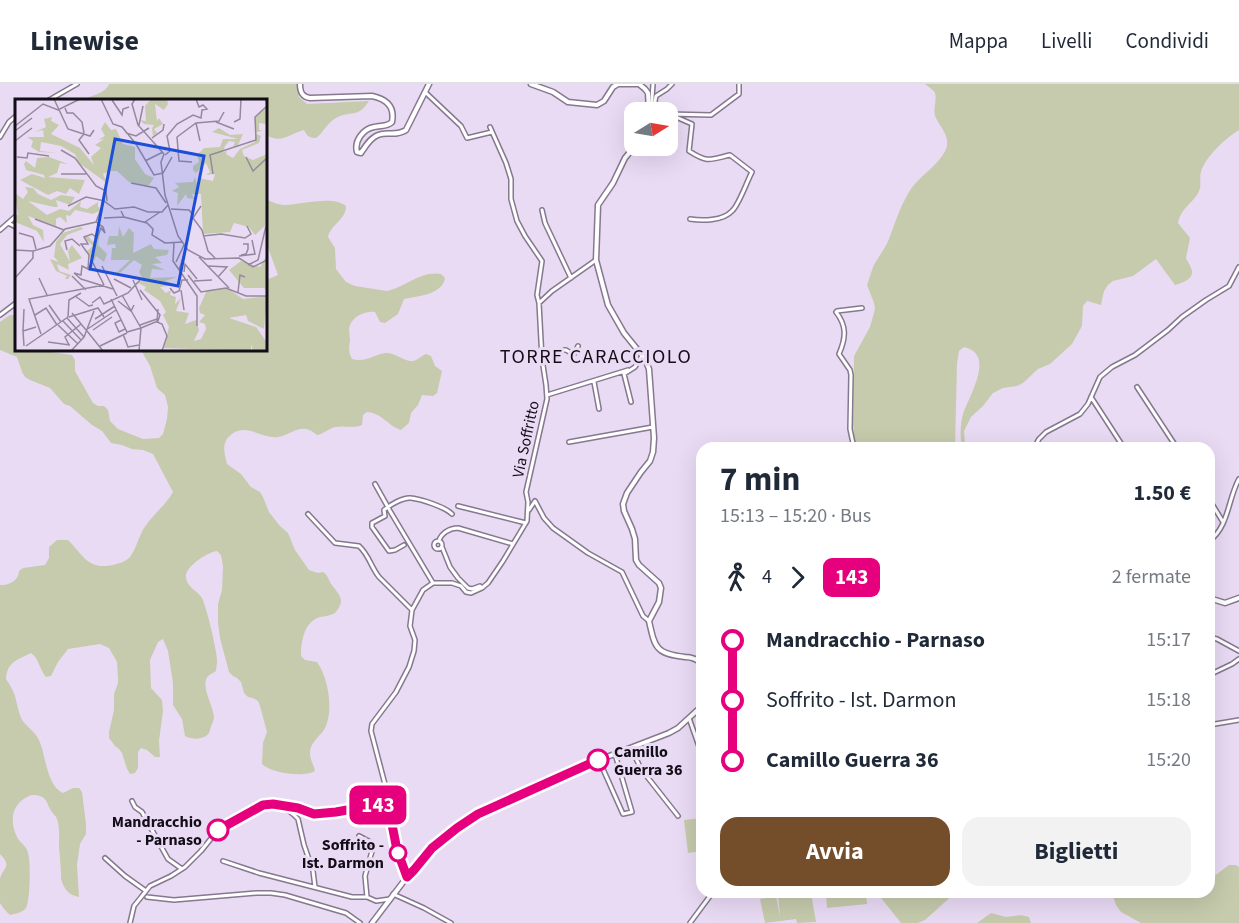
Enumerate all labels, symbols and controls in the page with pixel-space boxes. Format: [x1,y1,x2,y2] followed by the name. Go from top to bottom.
[30,21,139,61] text: Linewise
[949,26,1008,56] text: Mappa
[1041,26,1093,56] text: Livelli
[1126,26,1209,56] text: Condividi
[15,99,267,351] inset map
[624,102,678,156] north arrow
[624,102,678,156] map controls
[500,343,692,371] district label: TORRE CARACCIOLO
[507,399,545,480] street label: Via Soffritto
[720,456,800,503] text: 7 min
[1134,477,1191,509] text: 1.50 €
[720,502,871,530] text: 15:13 – 15:20 · Bus
[720,561,753,594] icon: walk
[781,561,814,594] icon: forward
[835,562,868,592] text: 143
[762,563,772,591] text: 4
[1112,563,1191,591] text: 2 fermate
[766,624,985,656] text: Mandracchio - Parnaso
[1146,626,1191,654] text: 15:17
[766,684,957,716] text: Soffrito - Ist. Darmon
[1146,686,1191,714] text: 15:18
[614,741,682,781] place label: Camillo Guerra 36
[766,744,939,776] text: Camillo Guerra 36
[1146,746,1191,774] text: 15:20
[587,749,609,771] marker: Camillo Guerra 36
[344,786,412,824] line badge: 143
[361,790,395,820] text: 143
[112,811,202,851] place label: Mandracchio - Parnaso
[720,817,950,886] button: Avvia
[962,817,1191,886] button: Biglietti
[207,819,229,841] marker: Mandracchio - Parnaso
[302,834,384,874] place label: Soffrito - Ist. Darmon
[389,844,407,862] marker: Soffrito - Ist. Darmon

